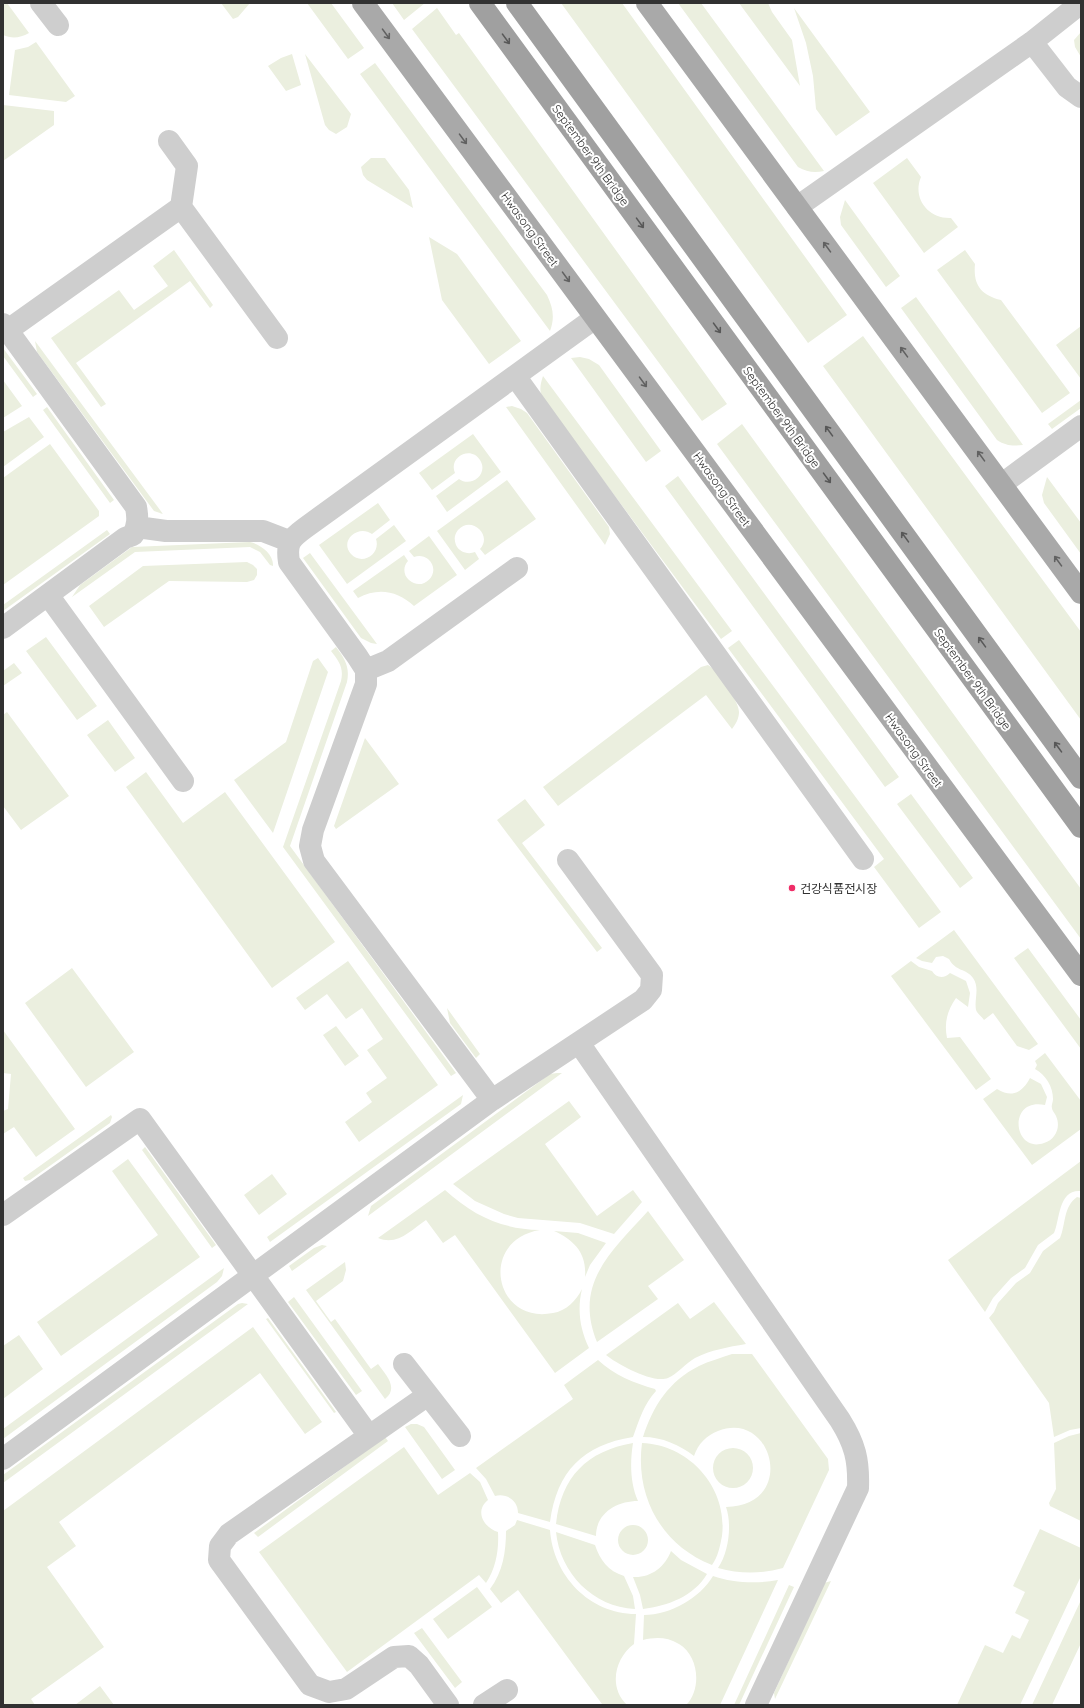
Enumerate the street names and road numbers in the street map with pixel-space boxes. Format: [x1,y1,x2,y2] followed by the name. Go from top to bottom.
[549,101,633,209] street label: September 9th Bridge
[498,189,562,269] street label: Hwasong Street
[740,363,824,471] street label: September 9th Bridge
[690,449,754,529] street label: Hwasong Street
[931,625,1015,733] street label: September 9th Bridge
[882,710,946,790] street label: Hwasong Street

